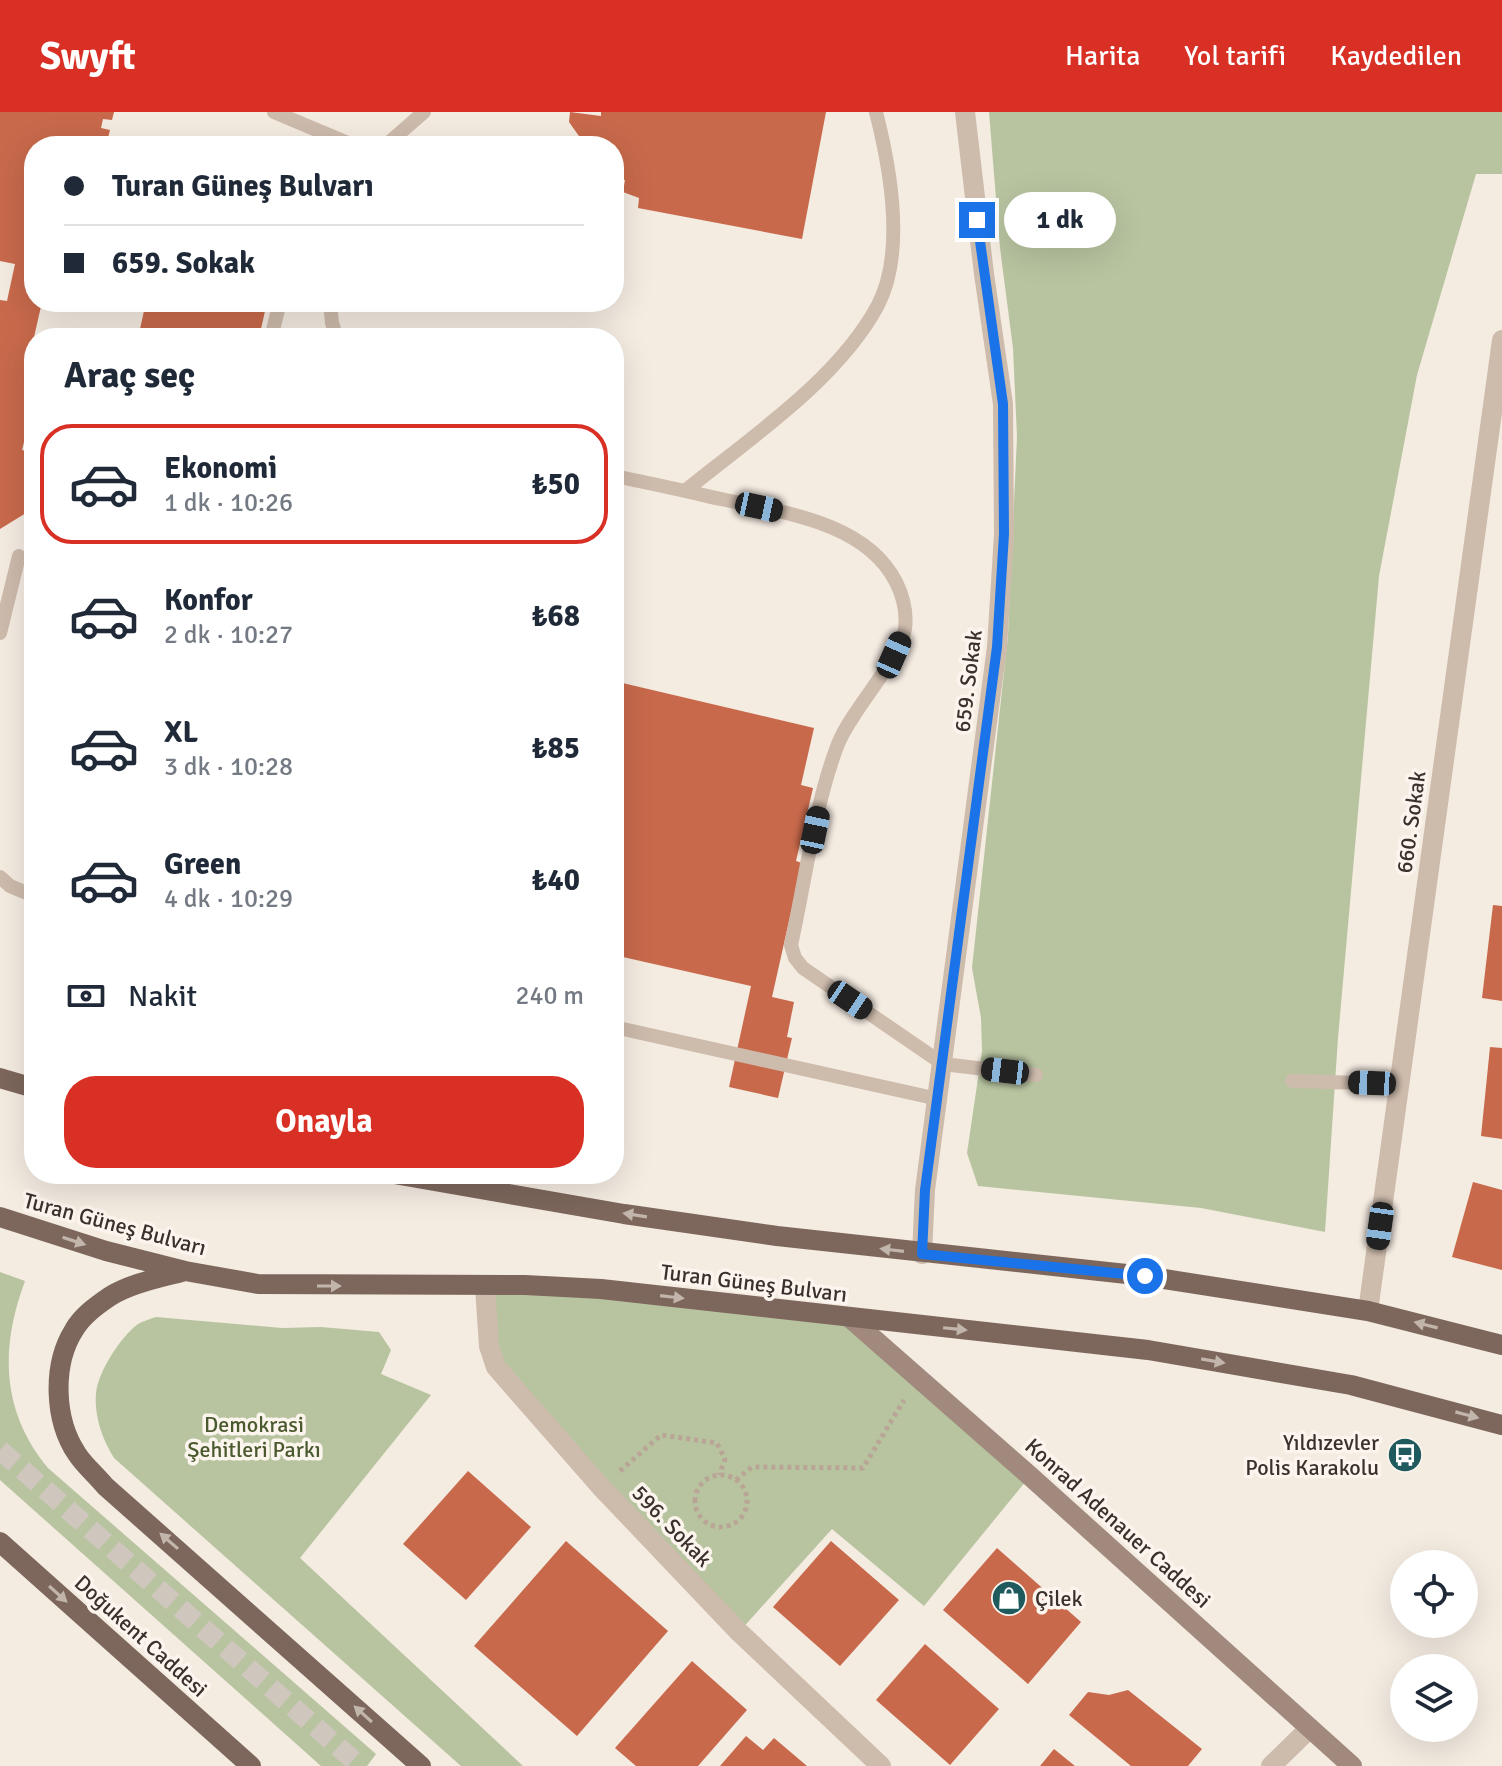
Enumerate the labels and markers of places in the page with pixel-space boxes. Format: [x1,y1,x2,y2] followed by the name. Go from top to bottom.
[1245,1429,1379,1481] place label: Yıldızevler Polis Karakolu
[1386,1436,1424,1474] bus stop icon: Yıldızevler Polis Karakolu
[990,1579,1028,1617] shop icon: Çilek
[1035,1585,1083,1612] place label: Çilek

